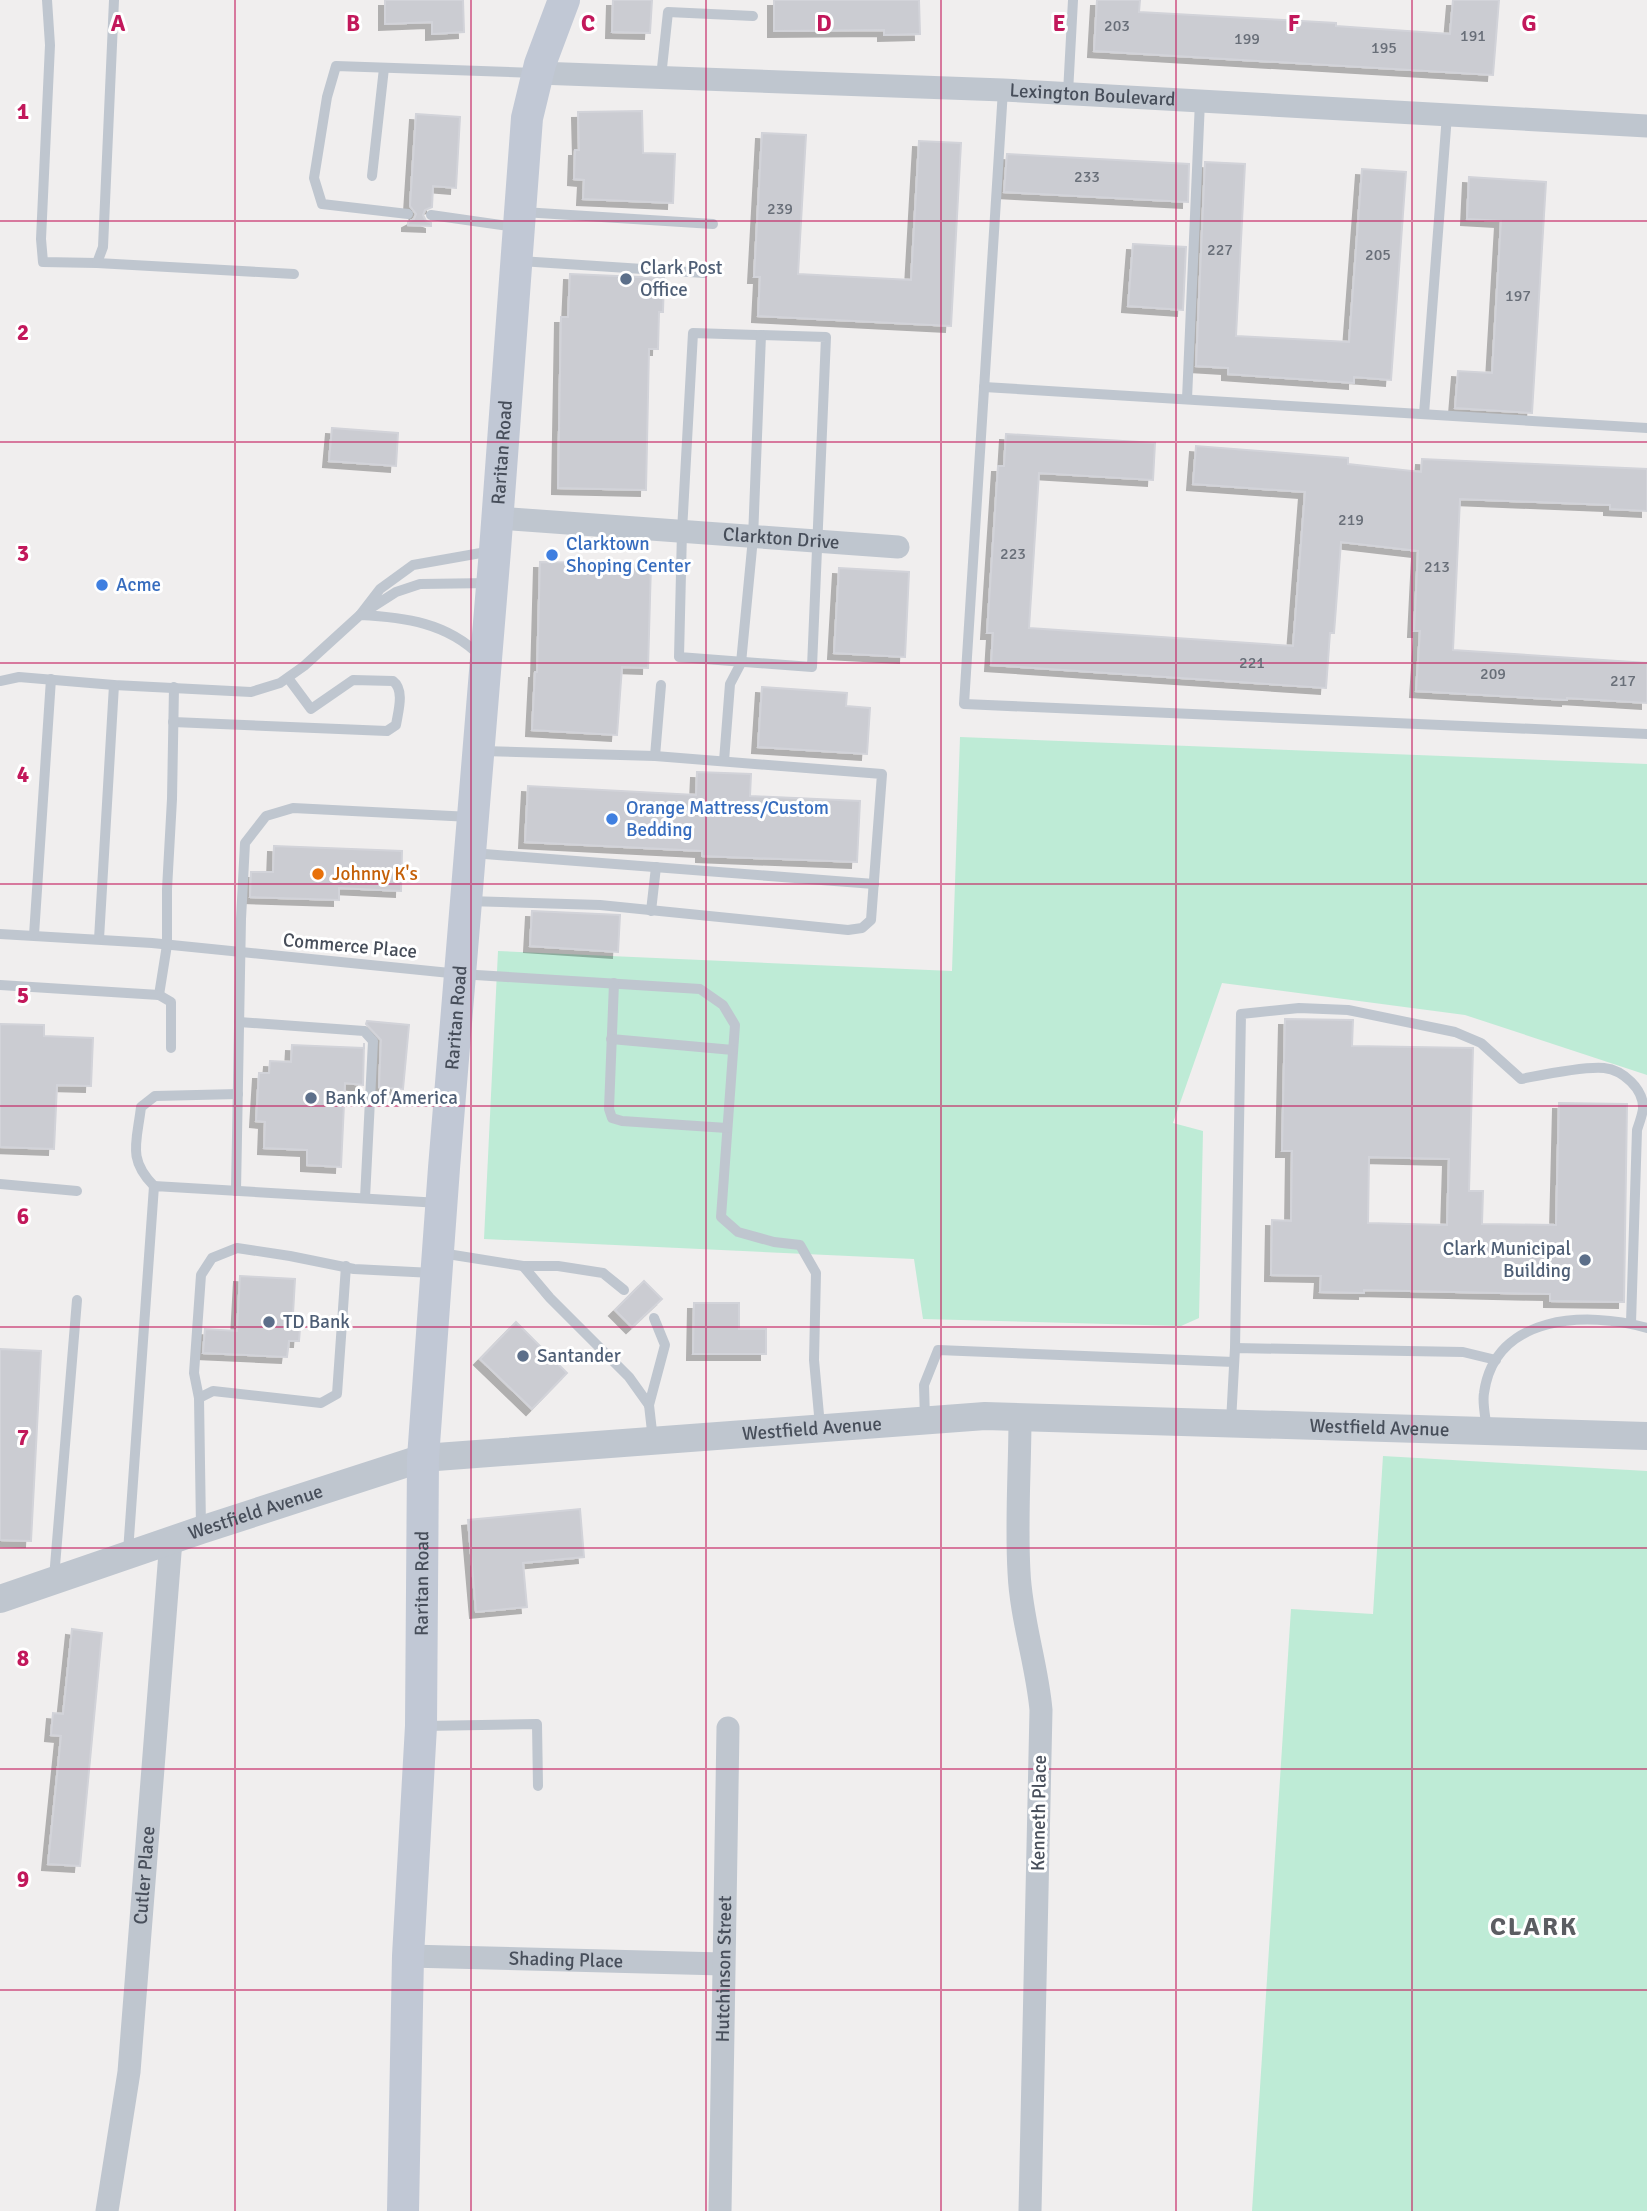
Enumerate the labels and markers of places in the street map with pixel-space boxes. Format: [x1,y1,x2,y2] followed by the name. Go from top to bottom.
[640,256,723,302] place label: Clark Post Office
[618,271,634,287] marker: Clark Post Office
[566,532,691,578] place label: Clarktown Shoping Center
[544,547,560,563] marker: Clarktown Shoping Center
[116,573,161,597] place label: Acme
[94,577,110,593] marker: Acme
[626,796,829,842] place label: Orange Mattress/Custom Bedding
[604,811,620,827] marker: Orange Mattress/Custom Bedding
[332,862,418,886] place label: Johnny K's
[310,866,326,882] marker: Johnny K's
[325,1086,458,1110] place label: Bank of America
[303,1090,319,1106] marker: Bank of America
[1443,1237,1571,1283] place label: Clark Municipal Building
[1577,1252,1593,1268] marker: Clark Municipal Building
[283,1310,350,1334] place label: TD Bank
[261,1314,277,1330] marker: TD Bank
[537,1344,621,1368] place label: Santander
[515,1348,531,1364] marker: Santander

